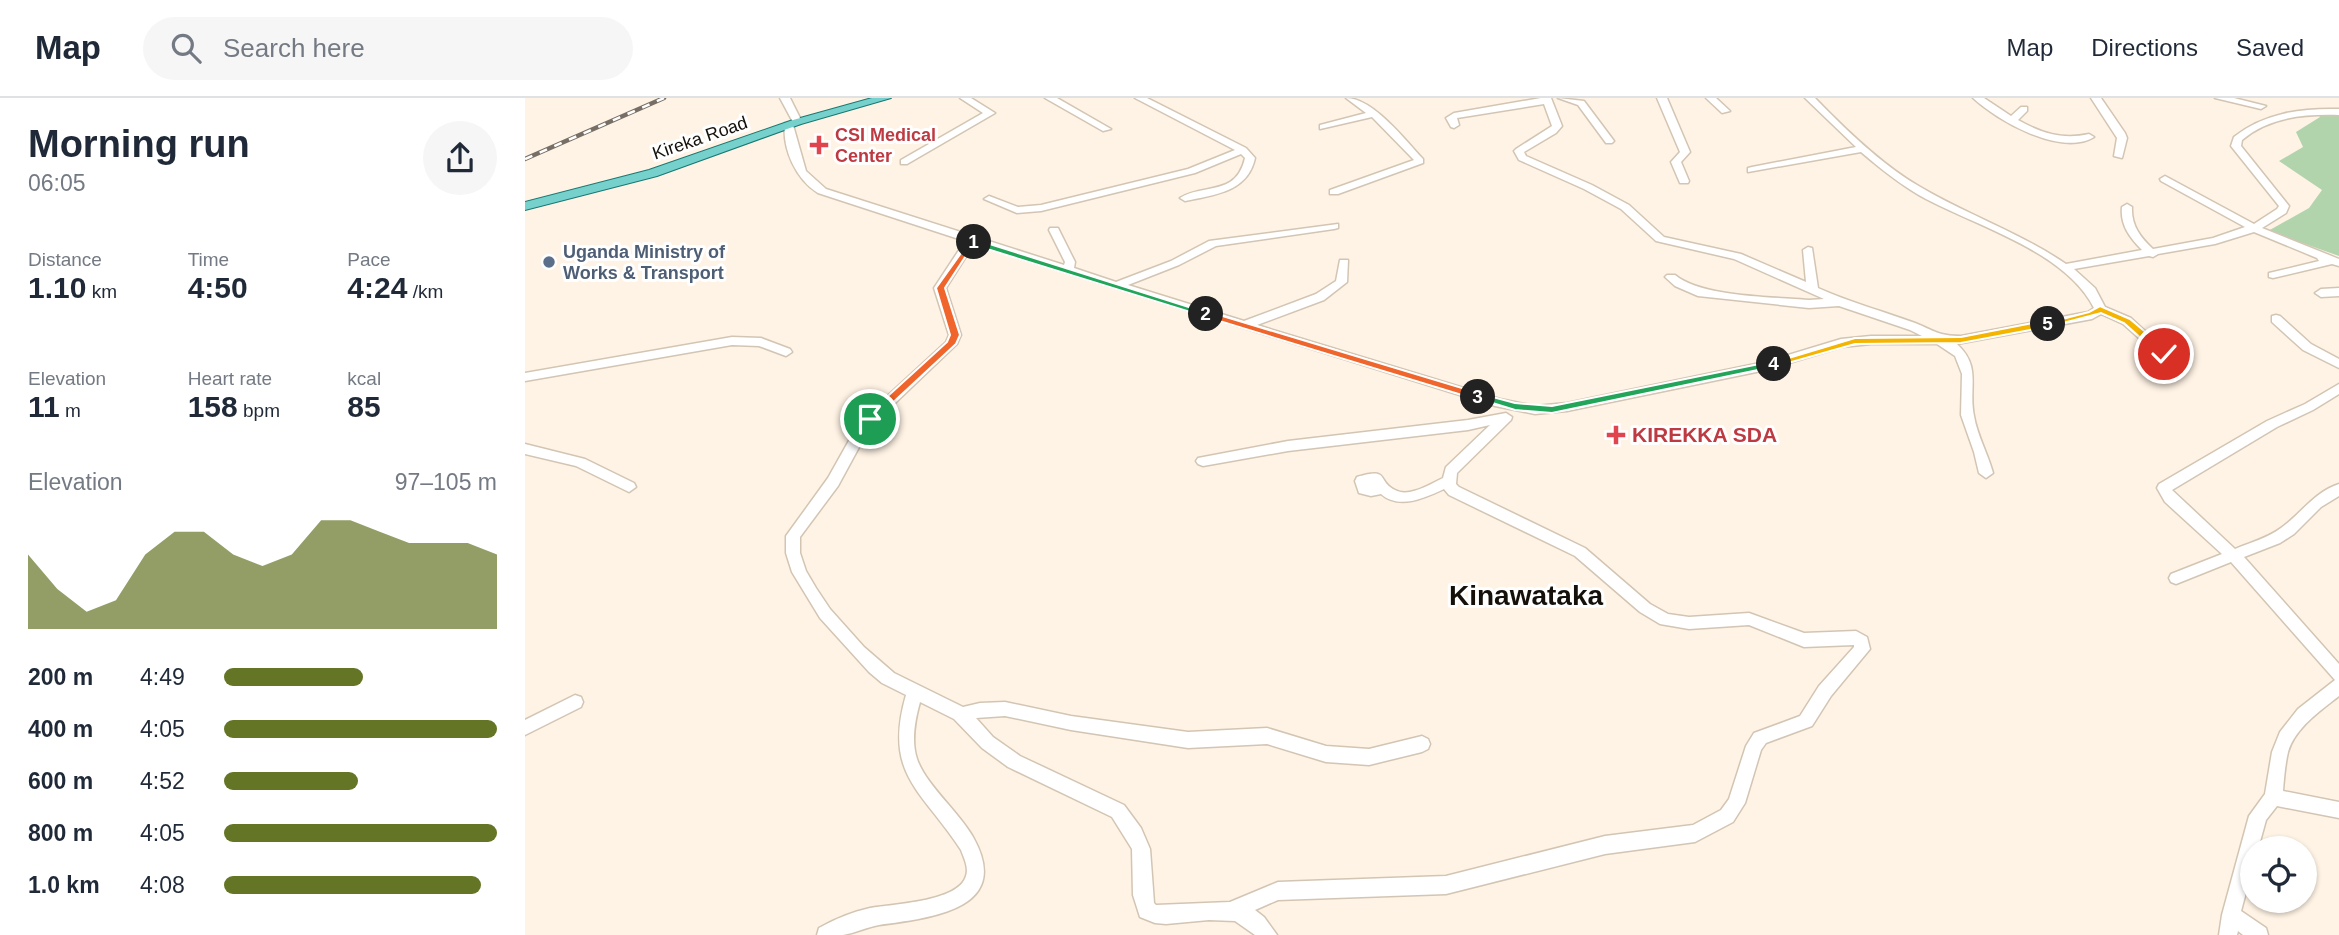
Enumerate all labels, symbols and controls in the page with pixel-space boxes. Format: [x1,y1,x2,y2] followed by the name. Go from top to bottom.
[143,17,633,80] search box
[35,29,101,66] text: Map
[167,29,205,67] icon: search
[223,33,365,63] text: Search here
[2007,34,2053,61] text: Map
[2091,34,2198,61] text: Directions
[2236,34,2304,61] text: Saved
[650,112,750,164] street label: Kireka Road
[423,121,497,195] button: share
[28,123,250,165] text: Morning run
[835,125,936,166] place label: CSI Medical Center
[809,135,829,155] marker: CSI Medical Center
[28,170,86,196] text: 06:05
[957,225,991,260] pin: 1
[968,231,979,252] text: 1
[563,242,726,283] place label: Uganda Ministry of Works & Transport
[28,249,102,270] text: Distance
[188,249,229,270] text: Time
[347,249,391,270] text: Pace
[541,254,557,270] marker: Uganda Ministry of Works & Transport
[28,271,86,304] text: 1.10
[188,271,248,304] text: 4:50
[347,271,407,304] text: 4:24
[86,281,117,302] text: km
[407,281,443,302] text: /km
[1189,296,1223,332] pin: 2
[1200,303,1211,324] text: 2
[2031,306,2065,342] pin: 5
[2042,313,2053,334] text: 5
[2134,324,2194,384] pin
[2145,335,2183,373] icon: check
[1757,346,1791,382] pin: 4
[1768,353,1779,374] text: 4
[28,368,106,389] text: Elevation
[188,368,272,389] text: Heart rate
[347,368,381,389] text: kcal
[1461,380,1495,414] pin: 3
[1472,386,1483,407] text: 3
[840,389,900,449] pin
[28,390,60,423] text: 11
[188,390,238,423] text: 158
[347,390,381,423] text: 85
[60,400,81,421] text: m
[238,400,280,421] text: bpm
[851,400,889,438] icon: arrive
[1632,423,1777,446] place label: KIREKKA SDA
[1606,425,1626,445] marker: KIREKKA SDA
[28,469,123,495] text: Elevation
[395,469,497,495] text: 97–105 m
[1449,580,1603,611] district label: Kinawataka
[28,664,93,690] text: 200 m
[140,664,185,690] text: 4:49
[28,716,93,742] text: 400 m
[140,716,185,742] text: 4:05
[28,768,93,794] text: 600 m
[140,768,185,794] text: 4:52
[28,820,93,846] text: 800 m
[140,820,185,846] text: 4:05
[2240,836,2317,913] map controls
[2240,836,2317,913] button: locate
[28,872,100,898] text: 1.0 km
[140,872,185,898] text: 4:08

